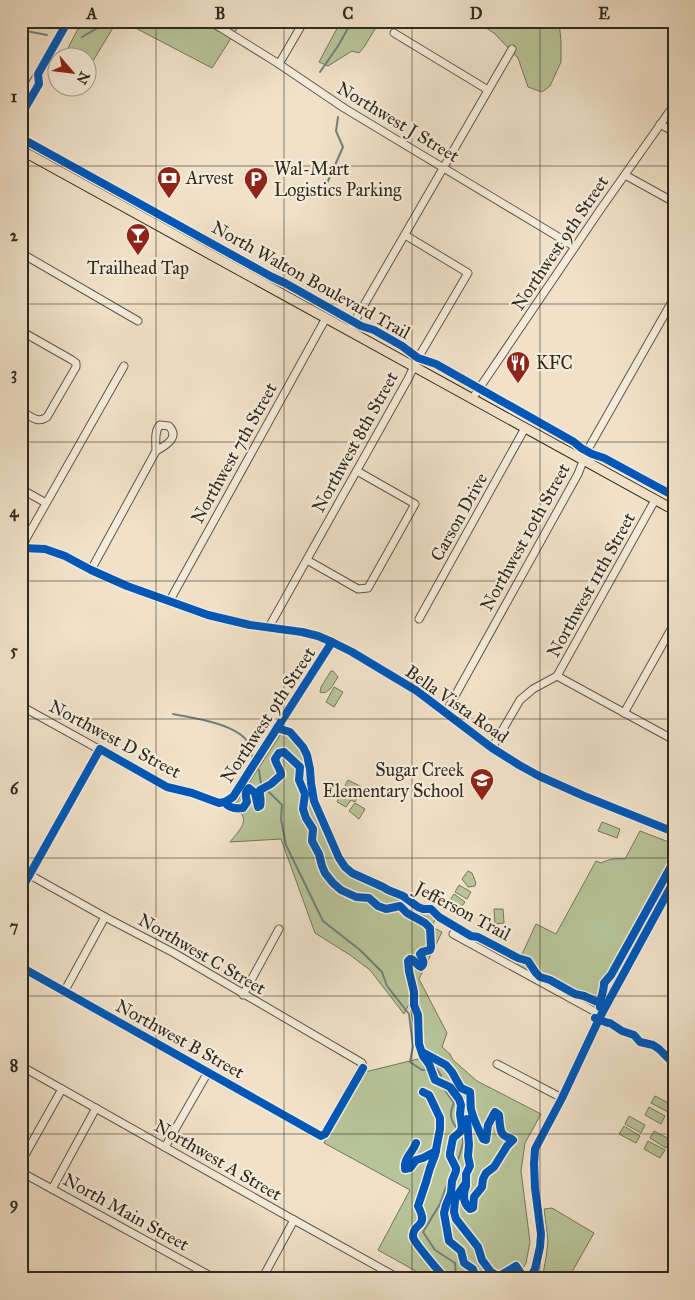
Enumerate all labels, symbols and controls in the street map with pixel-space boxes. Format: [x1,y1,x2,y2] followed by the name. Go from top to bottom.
[86,4,98,23] text: A
[215,4,225,23] text: B
[343,4,354,23] text: C
[470,4,483,23] text: D
[598,4,610,23] text: E
[48,48,98,98] north arrow
[73,69,93,87] text: N
[332,77,464,168] street label: Northwest J Street
[11,87,18,106] text: 1
[274,158,402,202] place label: Wal-Mart Logistics Parking
[156,165,182,199] bank icon: Arvest
[243,166,269,200] parking icon: Wal-Mart Logistics Parking
[185,167,235,189] place label: Arvest
[507,171,614,314] street label: Northwest 9th Street
[208,216,414,344] street label: North Walton Boulevard Trail
[125,222,151,256] bar icon: Trailhead Tap
[10,226,19,245] text: 2
[87,257,189,279] place label: Trailhead Tap
[505,350,531,384] restaurant icon: KFC
[536,352,573,374] place label: KFC
[11,364,17,384] text: 3
[307,367,403,516] street label: Northwest 8th Street
[186,378,282,527] street label: Northwest 7th Street
[475,459,575,615] street label: Northwest 10th Street
[426,469,492,565] street label: Carson Drive
[10,502,20,522] text: 4
[542,508,640,661] street label: Northwest 11th Street
[10,641,18,660] text: 5
[216,642,320,787] street label: Northwest 9th Street
[401,660,513,748] street label: Bella Vista Road
[45,695,185,783] street label: Northwest D Street
[322,759,465,802] place label: Sugar Creek Elementary School
[469,767,495,801] school or university icon: Sugar Creek Elementary School
[10,779,19,798] text: 6
[409,876,515,946] street label: Jefferson Trail
[134,909,270,1000] street label: Northwest C Street
[10,917,19,936] text: 7
[112,995,249,1084] street label: Northwest B Street
[10,1056,18,1075] text: 8
[150,1115,286,1206] street label: Northwest A Street
[59,1168,193,1256] street label: North Main Street
[10,1194,18,1214] text: 9

